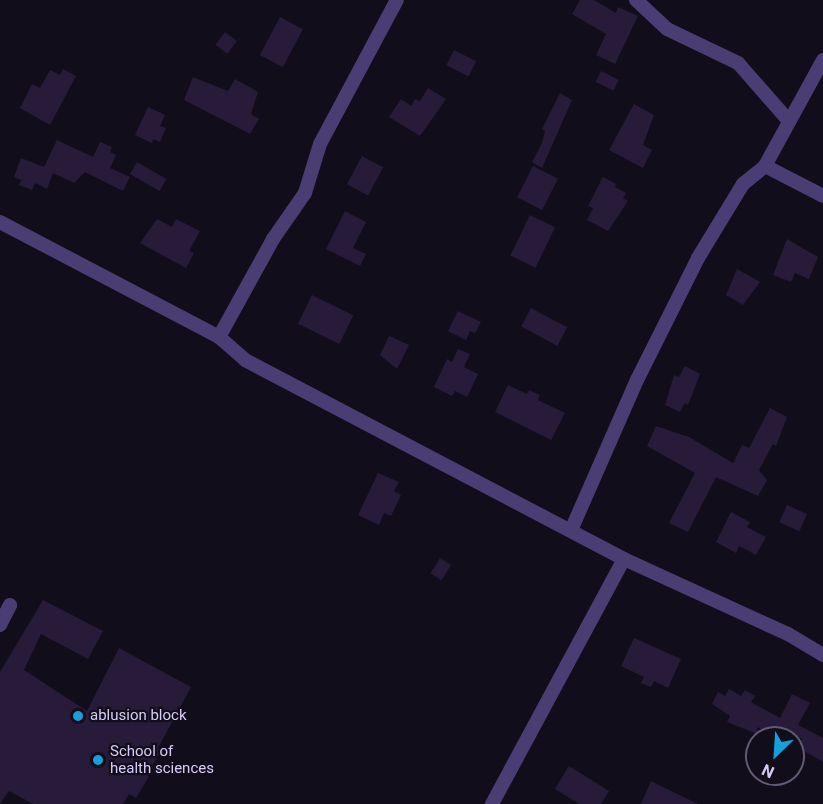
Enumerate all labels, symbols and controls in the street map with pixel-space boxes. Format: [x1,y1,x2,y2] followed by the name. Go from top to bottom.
[90,707,187,725] place label: ablusion block
[71,709,85,723] marker: ablusion block
[745,726,805,786] north arrow
[110,742,214,777] place label: School of health sciences
[91,753,105,767] marker: School of health sciences
[759,760,777,782] text: N

